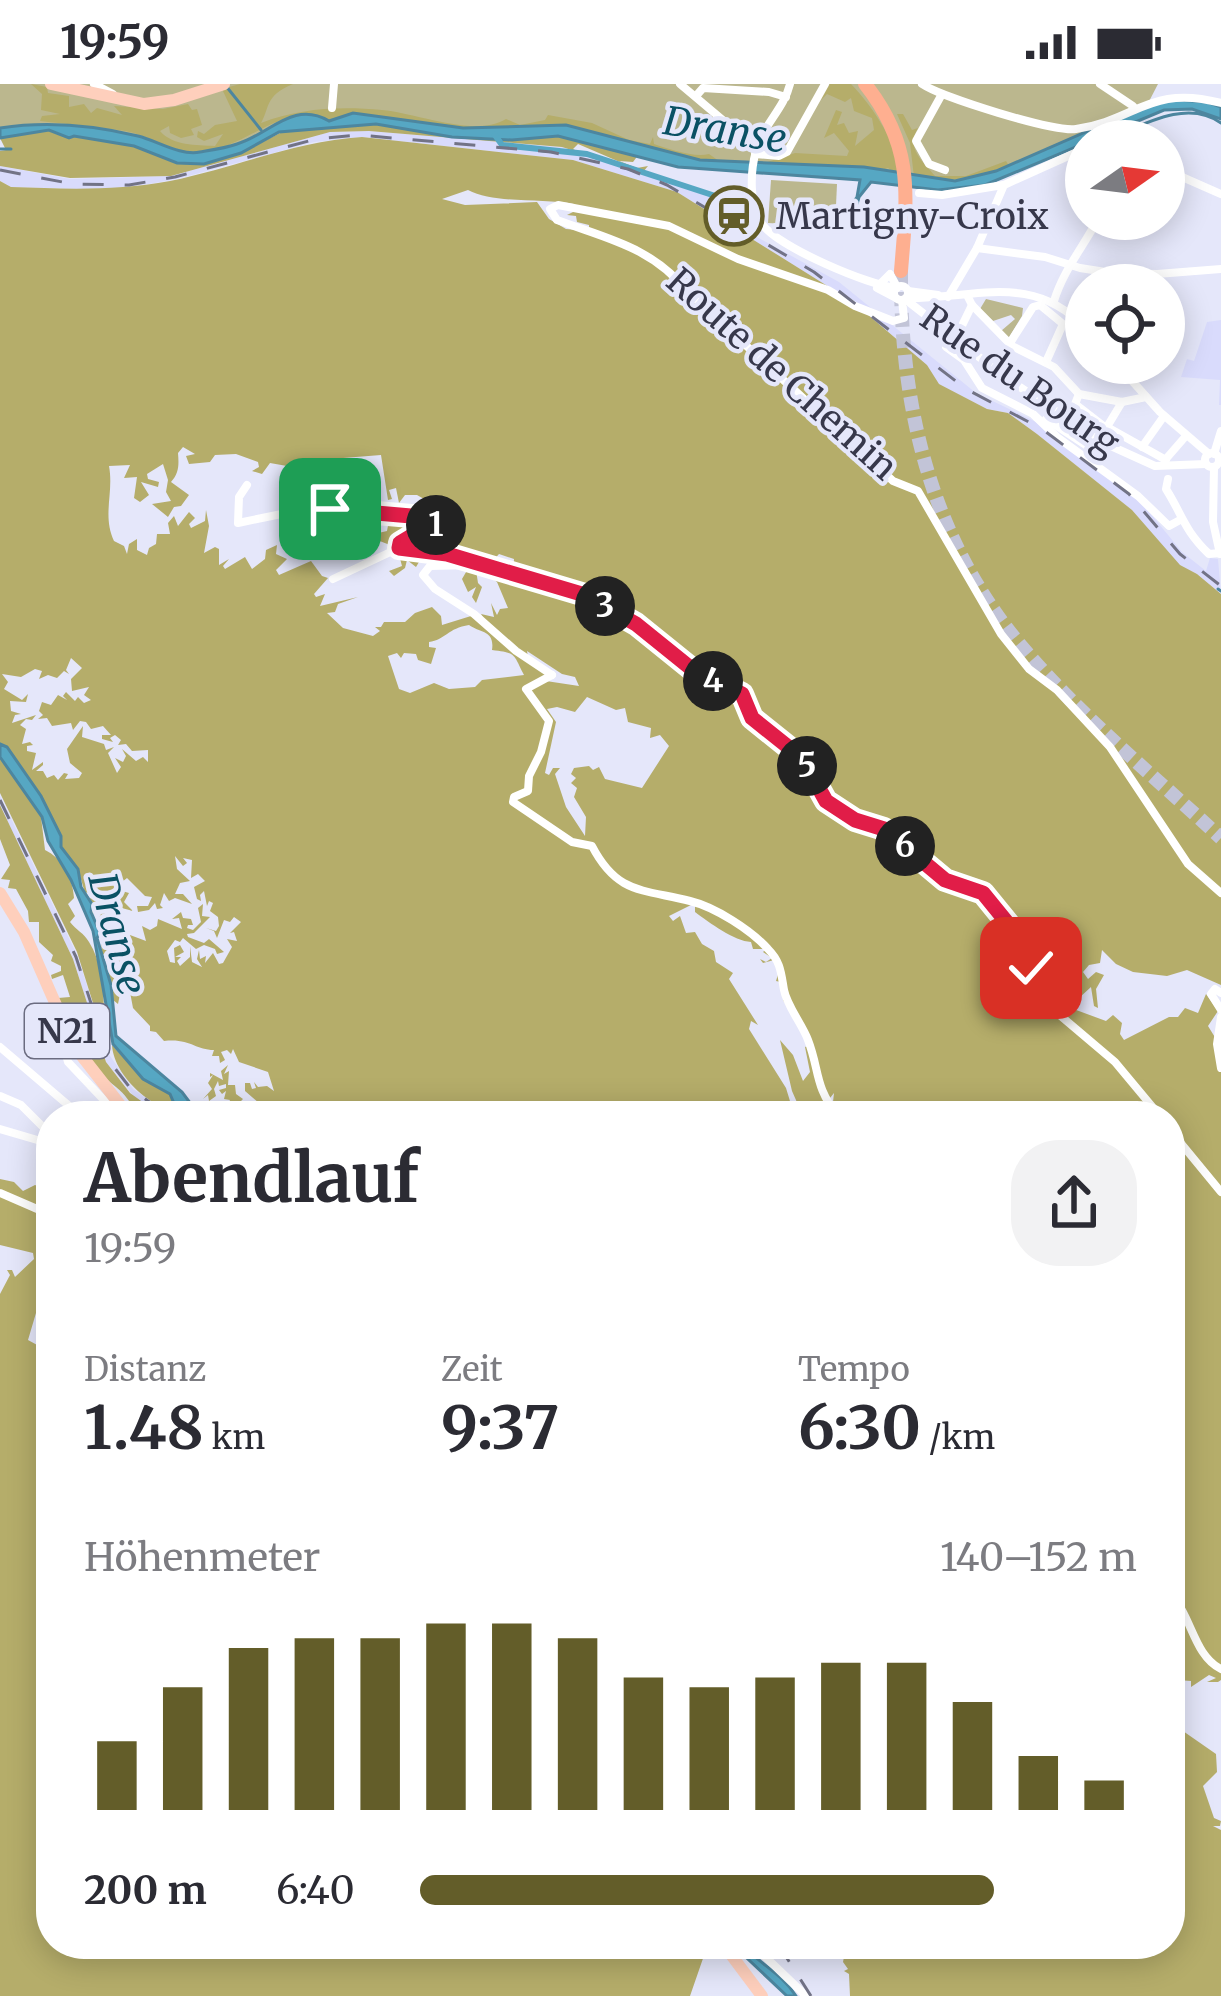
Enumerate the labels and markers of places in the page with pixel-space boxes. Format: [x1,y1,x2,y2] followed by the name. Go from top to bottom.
[703,185,765,247] station icon: Martigny-Croix
[776,194,1049,239] place label: Martigny-Croix
[279,458,381,560] pin
[406,495,466,555] pin: 1
[575,576,635,636] pin: 3
[683,651,743,711] pin: 4
[777,736,837,796] pin: 5
[875,816,935,876] pin: 6
[980,917,1082,1019] pin

